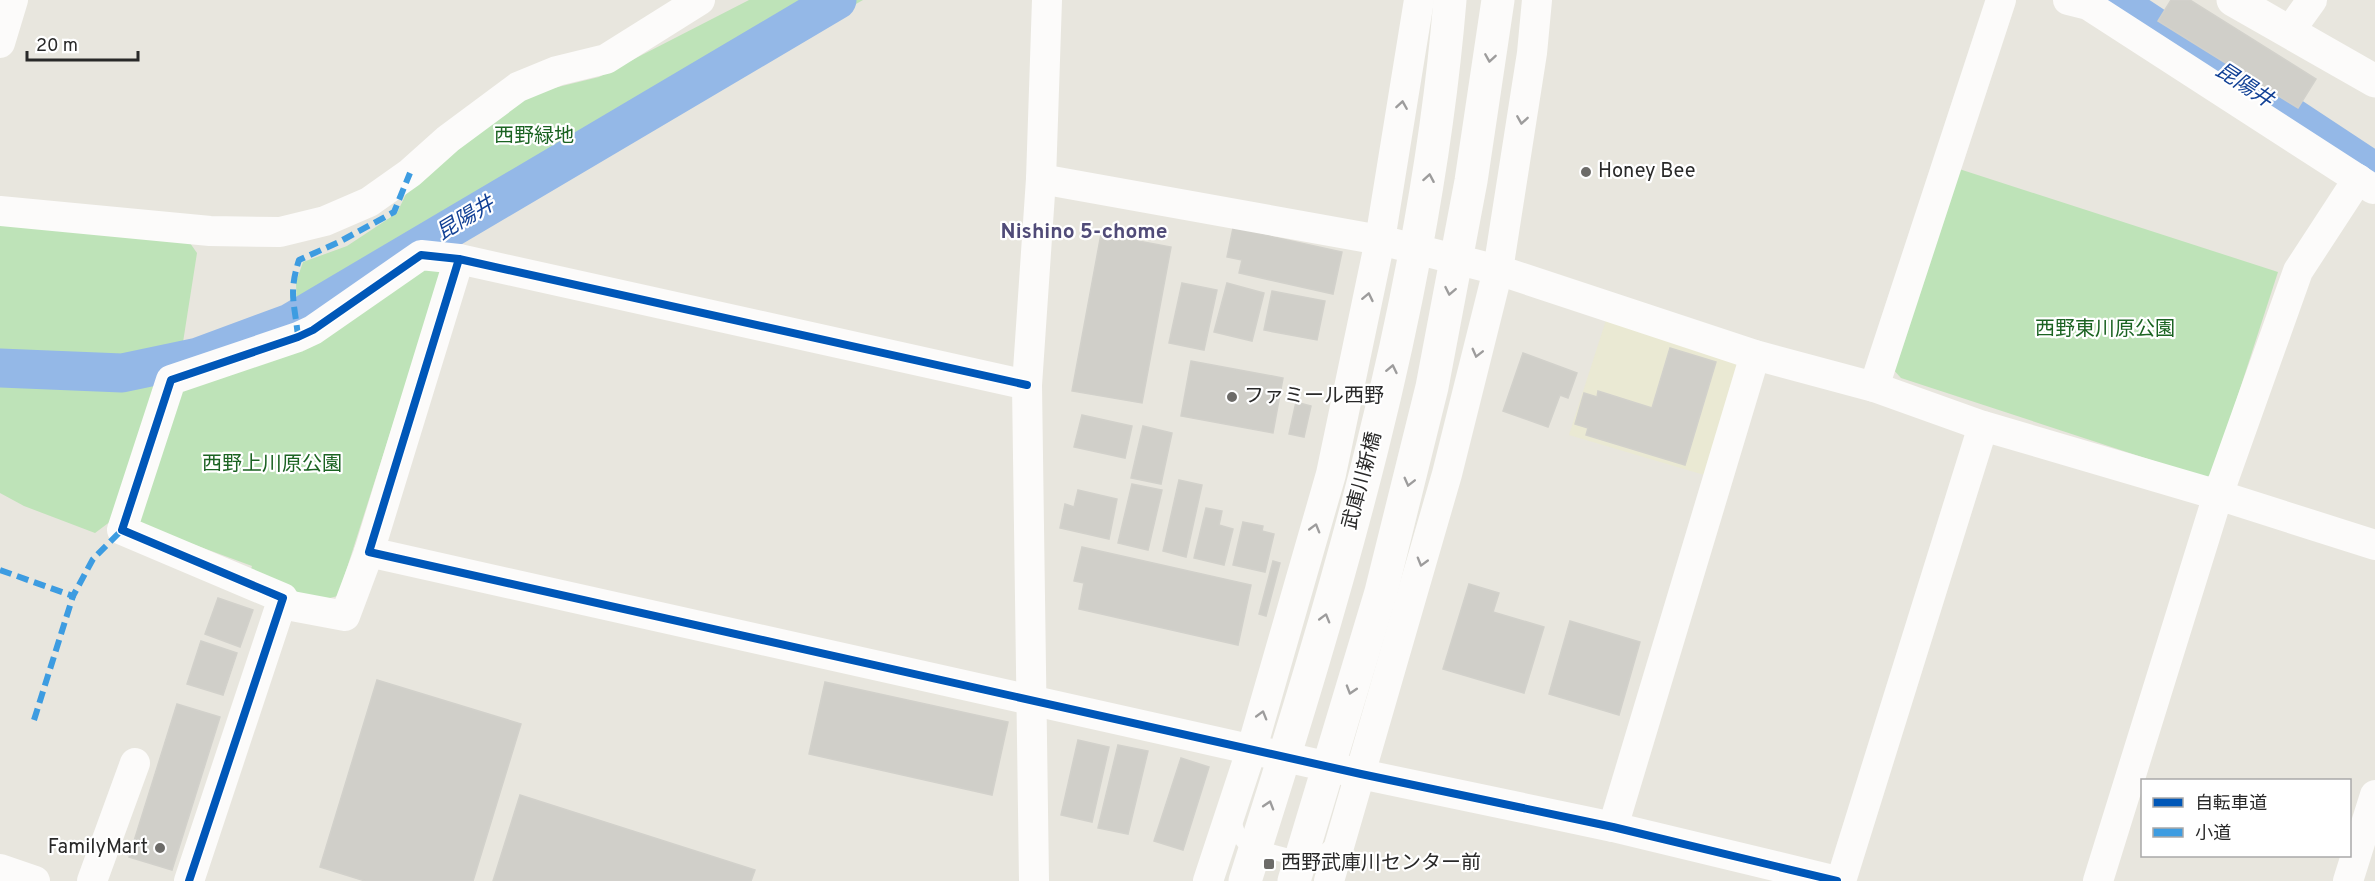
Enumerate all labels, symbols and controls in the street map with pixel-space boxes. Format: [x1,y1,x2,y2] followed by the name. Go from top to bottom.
[27,24,138,62] scale bar
[36,35,78,58] text: 20 m
[1484,53,1496,62] one-way arrow
[2210,58,2279,116] water label: 昆陽井
[1395,100,1408,110] one-way arrow
[1516,116,1528,125] one-way arrow
[494,124,574,150] park label: 西野緑地
[1598,159,1695,185] place label: Honey Bee
[1579,165,1593,179] marker: Honey Bee
[1422,173,1435,183] one-way arrow
[432,190,502,247] water label: 昆陽井
[1001,219,1167,246] district label: Nishino 5-chome
[1444,286,1457,296] one-way arrow
[1361,292,1374,302] one-way arrow
[2035,317,2175,343] park label: 西野東川原公園
[1472,348,1485,358] one-way arrow
[1384,364,1397,374] one-way arrow
[1244,384,1384,410] place label: ファミール西野
[1225,390,1239,404] marker: ファミール西野
[1338,429,1388,533] street label: 武庫川新橋
[202,452,342,478] park label: 西野上川原公園
[1403,477,1416,487] one-way arrow
[1308,523,1321,533] one-way arrow
[1417,556,1429,567] one-way arrow
[1318,614,1330,624] one-way arrow
[1346,684,1358,695] one-way arrow
[1254,711,1267,721] one-way arrow
[2141,779,2351,857] legend
[2195,793,2267,816] text: 自転車道
[1262,800,1275,811] one-way arrow
[2195,823,2231,846] text: 小道
[48,835,148,861] place label: FamilyMart
[153,841,167,855] marker: FamilyMart
[1281,851,1481,877] place label: 西野武庫川センター前
[1262,857,1276,871] marker: 西野武庫川センター前

